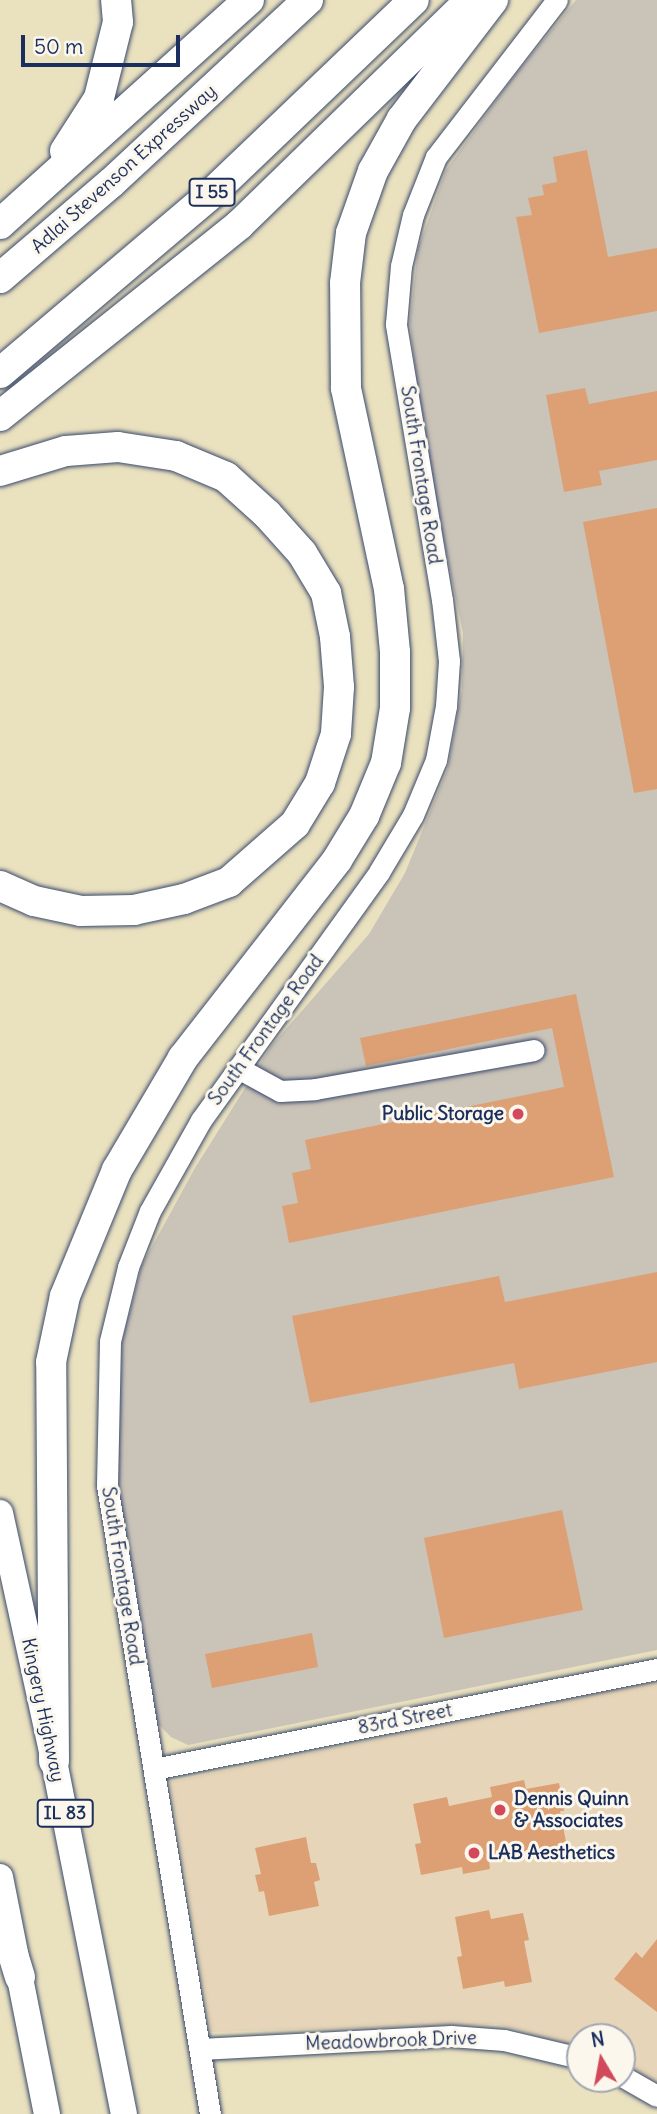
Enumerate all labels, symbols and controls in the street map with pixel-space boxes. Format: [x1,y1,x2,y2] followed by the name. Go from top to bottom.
[24,21,184,65] scale bar
[34,33,83,60] text: 50 m
[27,80,221,258] street label: Adlai Stevenson Expressway
[188,177,236,206] road number: I 55
[396,384,446,566] street label: South Frontage Road
[204,950,328,1110] street label: South Frontage Road
[382,1103,504,1125] place label: Public Storage
[510,1106,526,1122] marker: Public Storage
[97,1485,147,1667] street label: South Frontage Road
[17,1636,69,1784] street label: Kingery Highway
[356,1699,454,1739] street label: 83rd Street
[514,1788,629,1832] place label: Dennis Quinn & Associates
[35,1798,95,1828] road number: IL 83
[492,1802,508,1818] marker: Dennis Quinn & Associates
[488,1842,615,1864] place label: LAB Aesthetics
[466,1845,482,1861] marker: LAB Aesthetics
[566,2023,636,2093] north arrow
[589,2026,606,2052] text: N
[305,2027,477,2055] street label: Meadowbrook Drive

